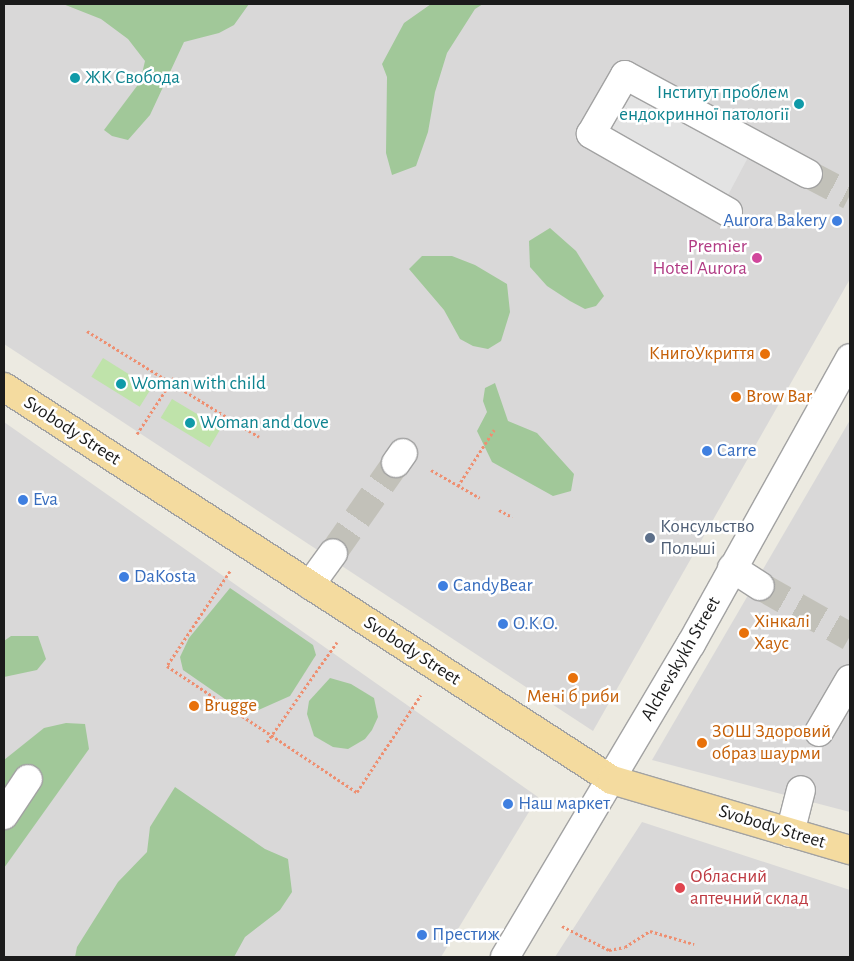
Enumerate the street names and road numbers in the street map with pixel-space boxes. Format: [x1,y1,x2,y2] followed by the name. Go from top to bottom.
[19,391,125,471] street label: Svobody Street
[636,593,726,725] street label: Alchevskykh Street
[359,611,465,691] street label: Svobody Street
[716,800,828,854] street label: Svobody Street

